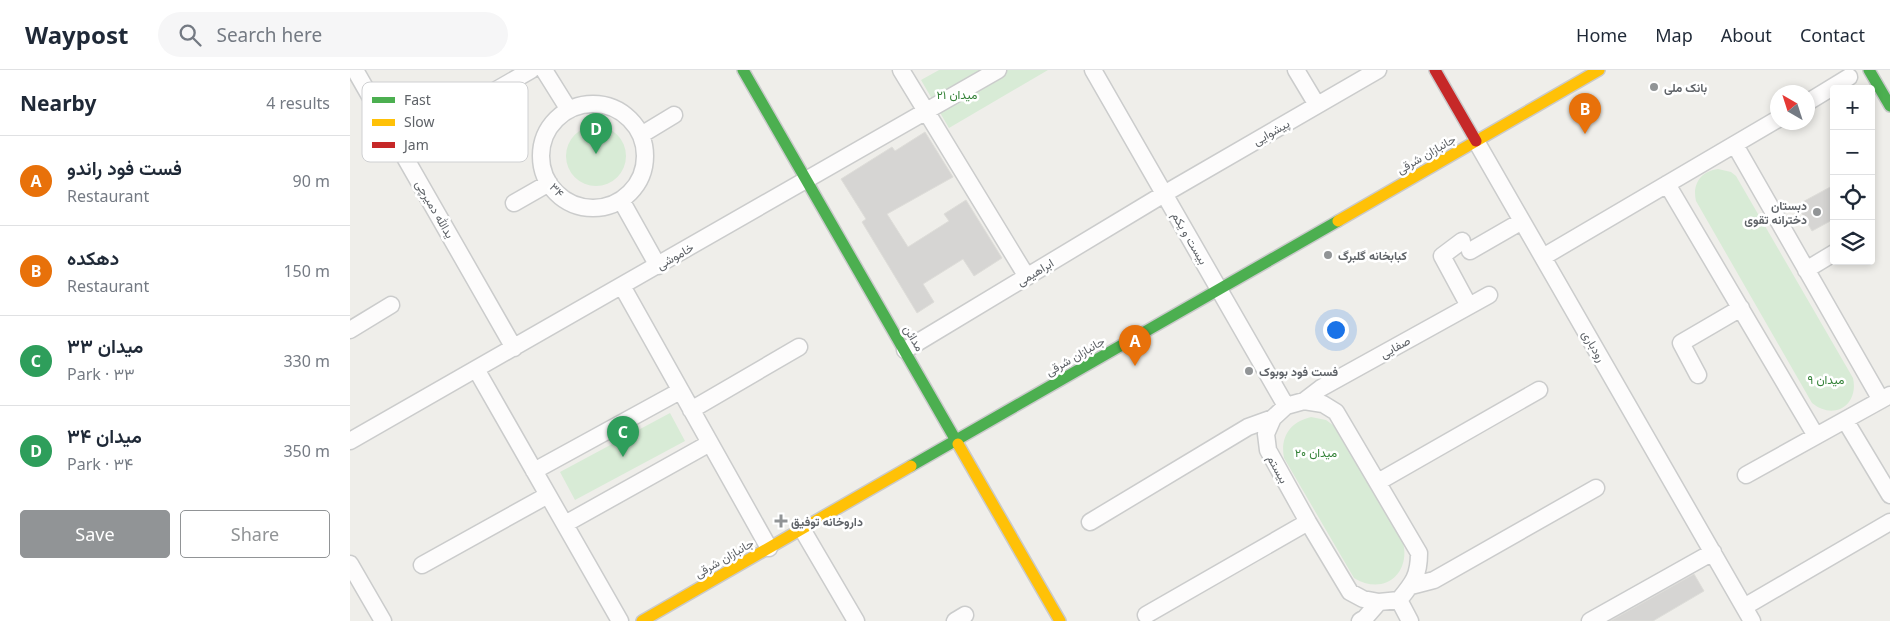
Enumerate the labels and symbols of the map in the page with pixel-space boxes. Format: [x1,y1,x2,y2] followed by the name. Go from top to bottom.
[1664,79,1708,96] place label: بانک ملی
[1648,81,1660,93] marker: بانک ملی
[362,82,528,162] legend
[1770,85,1815,130] north arrow
[937,86,977,103] park label: میدان ۲۱
[404,90,431,109] text: Fast
[1569,93,1601,134] pin: B
[404,112,435,131] text: Slow
[580,113,612,154] pin: D
[1249,115,1293,149] street label: پیشوایی
[1393,130,1459,178] street label: جانبازان شرقی
[402,135,429,154] text: Jam
[411,177,459,242] street label: یدالله دمیرچی
[546,179,568,201] street label: ۳۴
[1744,197,1807,228] place label: دبستان دخترانه تقوی
[1811,206,1823,218] marker: دبستان دخترانه تقوی
[1168,209,1212,267] street label: بیست و یکم
[653,239,697,273] street label: خاموشی
[1338,247,1407,264] place label: کبابخانه گلبرگ
[1322,249,1334,261] marker: کبابخانه گلبرگ
[1013,254,1057,290] street label: ابراهیمی
[1323,317,1349,343] your location
[900,322,928,354] street label: مدائن
[1119,325,1151,366] pin: A
[1578,327,1610,365] street label: رودباری
[1042,332,1108,380] street label: جانبازان شرقی
[1377,332,1413,362] street label: صفایی
[1259,363,1339,380] place label: فست فود بوبوک
[1243,365,1255,377] marker: فست فود بوبوک
[1808,371,1844,388] park label: میدان ۹
[607,416,639,457] pin: C
[1295,444,1337,461] park label: میدان ۲۰
[1263,452,1293,486] street label: بیستم
[791,513,863,530] place label: داروخانه توفیق
[775,515,787,527] marker: داروخانه توفیق
[691,534,757,582] street label: جانبازان شرقی

